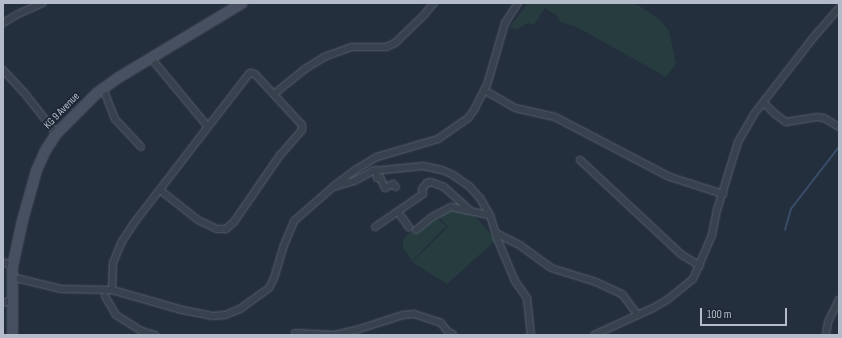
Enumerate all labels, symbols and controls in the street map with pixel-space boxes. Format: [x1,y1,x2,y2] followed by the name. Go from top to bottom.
[41,90,83,132] street label: KG 9 Avenue
[702,300,789,326] scale bar
[707,307,732,322] text: 100 m

